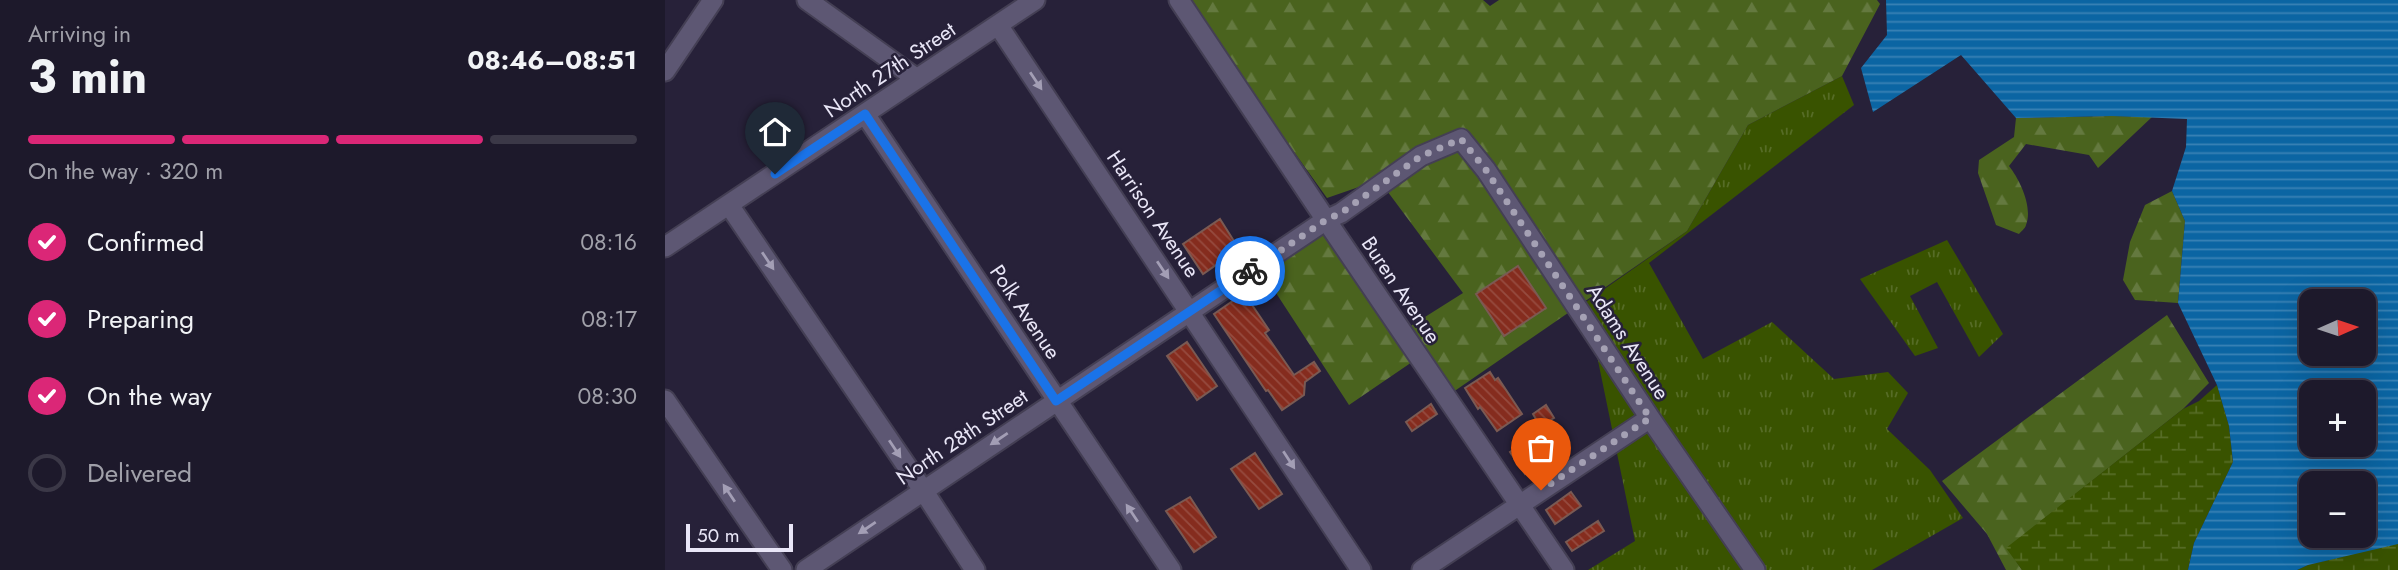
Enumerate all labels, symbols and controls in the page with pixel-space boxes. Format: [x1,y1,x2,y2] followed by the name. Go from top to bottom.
[818,15,962,125] street label: North 27th Street
[28,17,131,51] text: Arriving in
[467,41,637,79] text: 08:46–08:51
[28,44,147,110] text: 3 min
[1029,72,1042,91] one-way arrow
[745,102,805,174] pin
[756,113,794,151] icon: home
[1099,144,1207,284] street label: Harrison Avenue
[28,154,223,188] text: On the way · 320 m
[28,223,66,261] icon: check
[87,223,204,261] text: Confirmed
[580,225,637,259] text: 08:16
[1354,231,1448,350] street label: Buren Avenue
[1215,236,1285,306] courier
[761,252,775,270] one-way arrow
[1231,252,1269,290] icon: bike
[982,259,1068,365] street label: Polk Avenue
[1156,260,1169,280] one-way arrow
[1579,278,1677,406] street label: Adams Avenue
[2299,289,2377,366] north arrow
[2299,289,2376,548] map controls
[28,300,66,338] icon: check
[87,300,194,338] text: Preparing
[581,302,637,336] text: 08:17
[28,377,66,415] icon: check
[87,377,212,415] text: On the way
[577,379,637,413] text: 08:30
[2299,380,2376,457] button: +
[890,382,1034,492] street label: North 28th Street
[1511,418,1571,490] pin
[1522,429,1560,467] icon: bag
[990,432,1009,445] one-way arrow
[889,440,902,459] one-way arrow
[1282,450,1295,470] one-way arrow
[87,454,192,492] text: Delivered
[2299,471,2376,548] button: −
[723,484,736,503] one-way arrow
[1126,504,1139,523] one-way arrow
[686,521,793,553] scale bar
[857,521,876,534] one-way arrow
[697,522,740,549] text: 50 m

